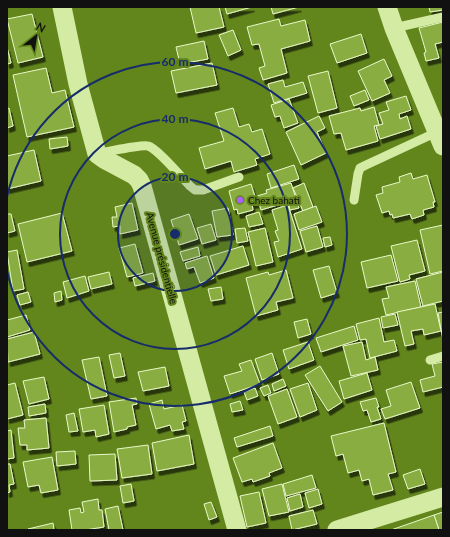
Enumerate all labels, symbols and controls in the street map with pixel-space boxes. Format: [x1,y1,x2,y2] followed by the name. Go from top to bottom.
[16,16,56,56] north arrow
[34,19,48,35] text: N
[162,54,188,69] text: 60 m
[162,111,188,126] text: 40 m
[162,169,188,184] text: 20 m
[248,194,300,206] place label: Chez bahati
[235,195,245,205] marker: Chez bahati
[144,211,180,305] street label: Avenue présidentielle
[168,227,182,241] centre of rings

